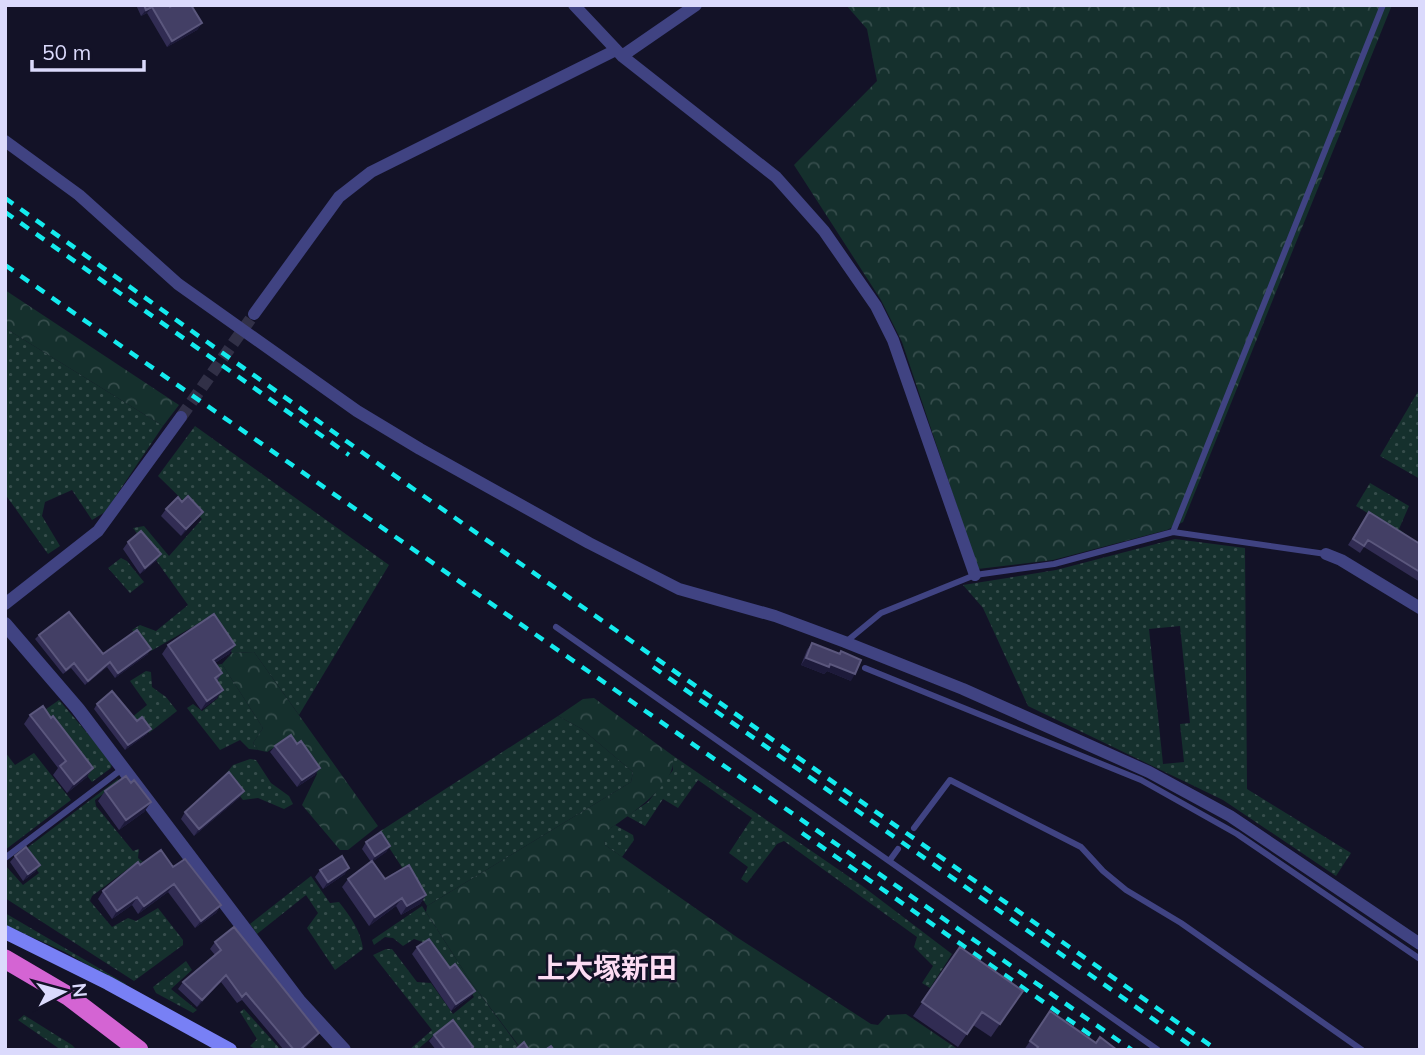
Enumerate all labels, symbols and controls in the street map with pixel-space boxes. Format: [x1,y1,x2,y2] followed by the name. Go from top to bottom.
[32,28,144,72] scale bar
[42,39,91,65] text: 50 m
[537,950,677,985] district label: 上大塚新田
[28,957,98,1027] north arrow
[67,982,93,999] text: N

